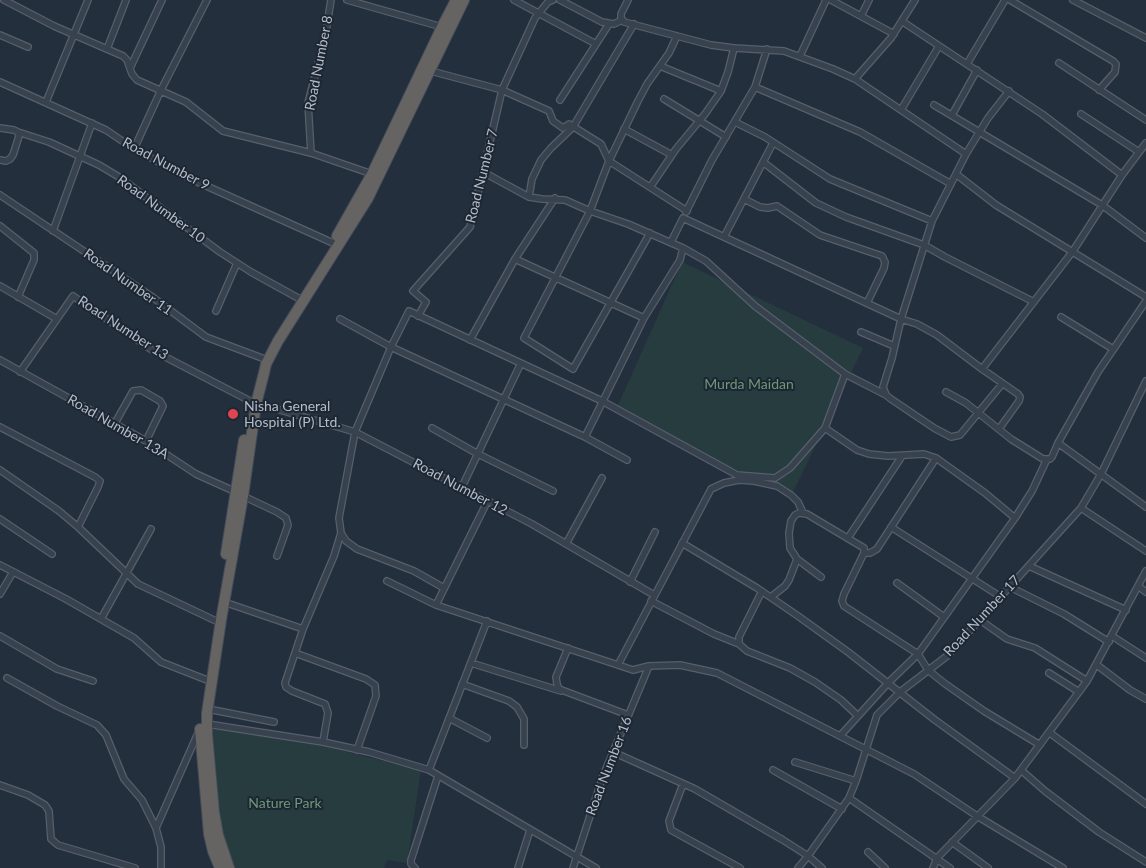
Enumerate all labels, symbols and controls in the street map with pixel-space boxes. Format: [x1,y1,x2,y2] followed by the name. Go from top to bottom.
[302,14,336,112] street label: Road Number 8
[462,127,502,225] street label: Road Number 7
[119,134,213,194] street label: Road Number 9
[114,171,208,247] street label: Road Number 10
[80,245,176,319] street label: Road Number 11
[75,292,171,364] street label: Road Number 13
[704,376,794,392] park label: Murda Maidan
[64,391,172,463] street label: Road Number 13A
[244,398,341,431] place label: Nisha General Hospital (P) Ltd.
[226,407,240,421] marker: Nisha General Hospital (P) Ltd.
[410,455,510,519] street label: Road Number 12
[940,572,1024,660] street label: Road Number 17
[582,714,636,818] street label: Road Number 16
[248,795,322,811] park label: Nature Park

